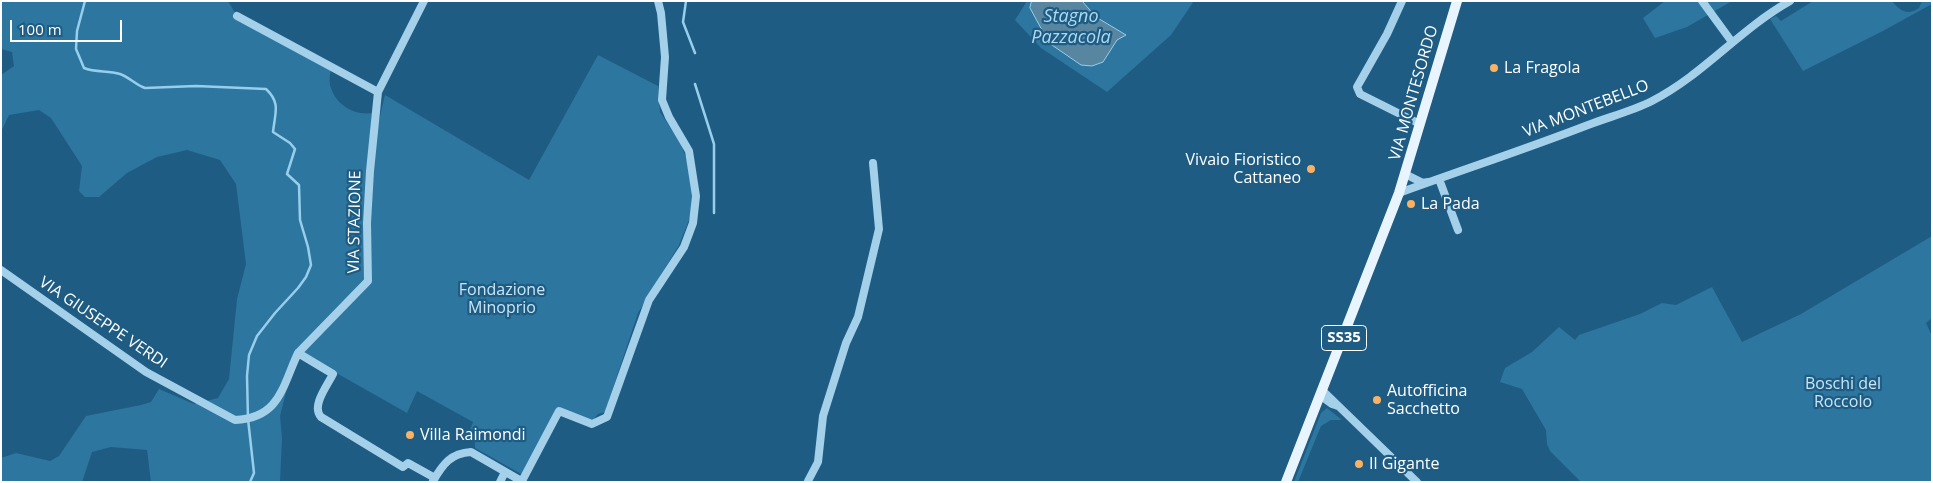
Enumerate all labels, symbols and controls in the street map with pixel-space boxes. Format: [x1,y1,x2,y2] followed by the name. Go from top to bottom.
[1031,6,1111,48] water label: Stagno Pazzacola
[12,10,125,42] scale bar
[18,19,62,39] text: 100 m
[1385,23,1443,163] street label: VIA MONTESORDO
[1504,58,1580,78] place label: La Fragola
[1488,62,1500,74] marker: La Fragola
[1520,76,1652,142] street label: VIA MONTEBELLO
[1186,150,1301,188] place label: Vivaio Fioristico Cattaneo
[1305,163,1317,175] marker: Vivaio Fioristico Cattaneo
[345,170,365,274] street label: VIA STAZIONE
[1421,194,1480,214] place label: La Pada
[1405,198,1417,210] marker: La Pada
[35,273,171,373] street label: VIA GIUSEPPE VERDI
[459,280,545,318] park label: Fondazione Minoprio
[1322,326,1366,350] road number: SS35
[1805,374,1881,412] park label: Boschi del Roccolo
[1387,381,1467,419] place label: Autofficina Sacchetto
[1371,394,1383,406] marker: Autofficina Sacchetto
[420,425,526,445] place label: Villa Raimondi
[404,429,416,441] marker: Villa Raimondi
[1369,454,1439,474] place label: Il Gigante
[1353,458,1365,470] marker: Il Gigante

